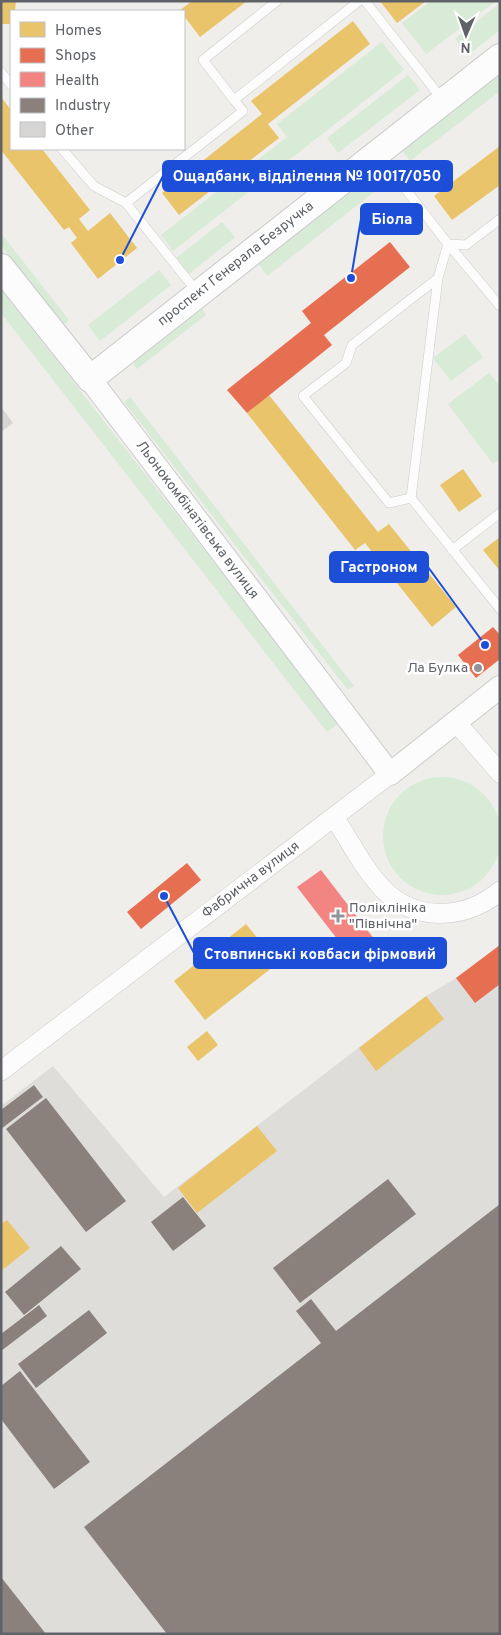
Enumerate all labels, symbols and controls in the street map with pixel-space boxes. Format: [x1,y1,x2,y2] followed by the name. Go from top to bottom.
[10,10,185,150] legend
[441,10,491,60] north arrow
[55,22,102,41] text: Homes
[460,38,471,55] text: N
[55,47,96,66] text: Shops
[55,72,99,91] text: Health
[55,97,111,116] text: Industry
[55,122,94,141] text: Other
[163,161,452,191] callout: Ощадбанк, відділення № 10017/050
[173,168,441,187] text: Ощадбанк, відділення № 10017/050
[155,198,317,330] street label: проспект Генерала Безручка
[361,204,422,234] callout: Біола
[372,211,412,230] text: Біола
[132,437,262,603] street label: Льонокомбінатівська вулиця
[330,552,428,582] callout: Гастроном
[340,559,418,578] text: Гастроном
[407,660,468,677] place label: Ла Булка
[472,662,484,674] marker: Ла Булка
[199,838,303,922] street label: Фабрична вулиця
[349,900,426,933] place label: Поліклініка "Північна"
[331,909,345,923] marker: Поліклініка "Північна"
[194,938,446,968] callout: Стовпинські ковбаси фірмовий
[204,946,436,965] text: Стовпинські ковбаси фірмовий

